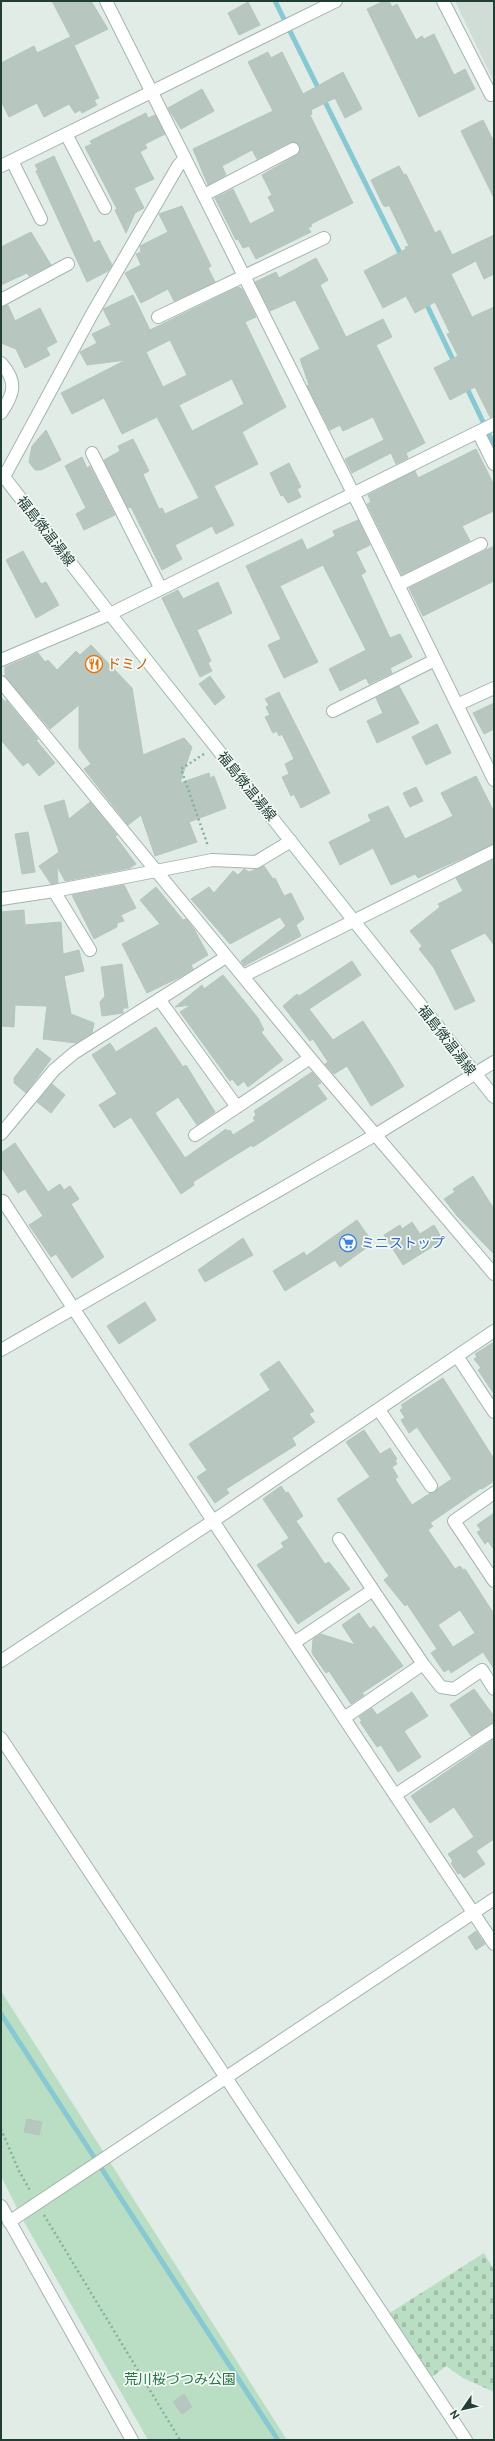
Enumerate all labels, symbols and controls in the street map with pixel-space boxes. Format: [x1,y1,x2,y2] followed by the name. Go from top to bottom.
[14,493,78,569] street label: 福島微温湯線
[84,654,104,674] restaurant icon: ドミノ
[107,656,149,672] place label: ドミノ
[214,748,280,824] street label: 福島微温湯線
[415,1002,479,1078] street label: 福島微温湯線
[338,1233,358,1253] supermarket icon: ミニストップ
[361,1235,445,1251] place label: ミニストップ
[124,2371,236,2387] park label: 荒川桜づつみ公園
[443,2389,483,2429] north arrow
[447,2408,462,2421] text: N

